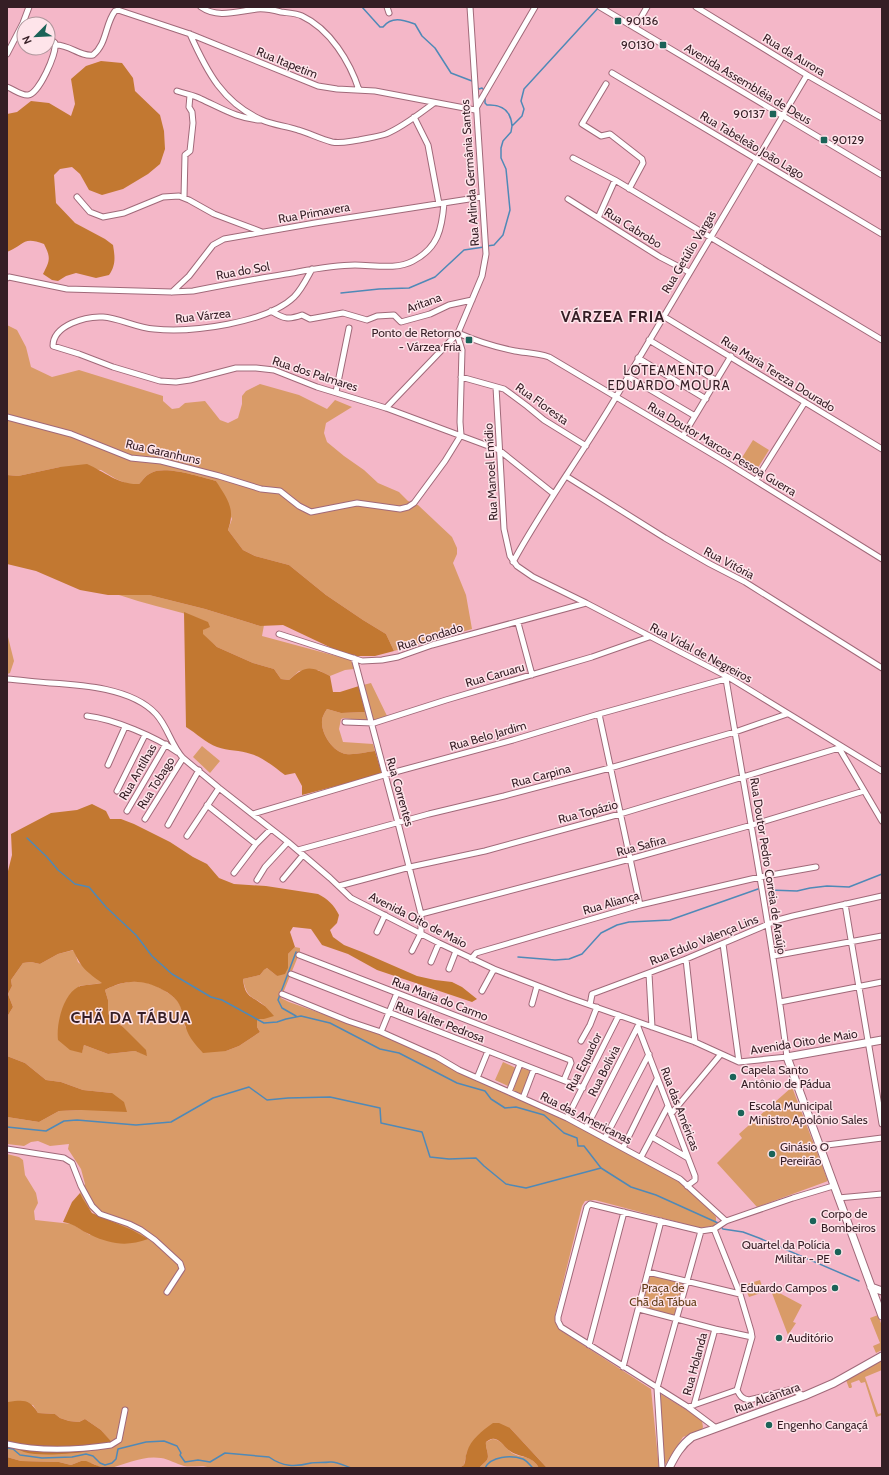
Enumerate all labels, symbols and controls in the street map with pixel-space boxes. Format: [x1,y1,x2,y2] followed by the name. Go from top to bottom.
[626,13,659,28] place label: 90136
[16,16,56,56] north arrow
[613,16,623,26] marker: 90136
[760,30,828,79] street label: Rua da Aurora
[19,34,35,46] text: N
[621,37,655,52] place label: 90130
[658,40,668,50] marker: 90130
[682,40,814,127] street label: Avenida Assembléia de Deus
[254,43,320,82] street label: Rua Itapetim
[457,99,482,247] street label: Rua Arlinda Germânia Santos
[733,106,765,121] place label: 90137
[697,108,807,182] street label: Rua Tabeleão João Lago
[768,109,778,119] marker: 90137
[832,132,864,147] place label: 90129
[819,135,829,145] marker: 90129
[277,199,351,226] street label: Rua Primavera
[602,204,665,251] street label: Rua Cabrobo
[658,208,719,296] street label: Rua Getúlio Vargas
[215,258,271,283] street label: Rua do Sol
[404,289,444,316] street label: Aritana
[174,305,232,326] street label: Rua Várzea
[561,307,665,326] district label: VÁRZEA FRIA
[371,325,461,354] place label: Ponto de Retorno - Várzea Fria
[718,332,838,415] street label: Rua Maria Tereza Dourado
[464,335,474,345] marker: Ponto de Retorno - Várzea Fria
[270,353,360,394] street label: Rua dos Palmares
[608,362,730,393] district label: LOTEAMENTO EDUARDO MOURA
[513,379,572,428] street label: Rua Floresta
[645,398,799,499] street label: Rua Doutor Marcos Pessoa Guerra
[480,422,501,521] street label: Rua Manoel Emídio
[124,436,202,467] street label: Rua Garanhuns
[701,543,757,582] street label: Rua Vitória
[395,619,465,654] street label: Rua Condado
[648,619,755,686] street label: Rua Vidal de Negreiros
[464,659,526,690] street label: Rua Caruaru
[448,717,528,754] street label: Rua Belo Jardim
[115,741,160,803] street label: Rua Antilhas
[134,753,178,812] street label: Rua Tobago
[383,756,417,828] street label: Rua Correntes
[510,760,572,791] street label: Rua Carpina
[747,776,790,956] street label: Rua Doutor Pedro Correia de Araújo
[556,796,620,827] street label: Rua Topázio
[615,832,667,859] street label: Rua Safira
[581,887,641,918] street label: Rua Aliança
[367,888,470,951] street label: Avenida Oito de Maio
[647,911,760,968] street label: Rua Edulo Valença Lins
[390,973,491,1024] street label: Rua Maria do Carmo
[393,998,487,1046] street label: Rua Valter Pedrosa
[70,1008,192,1027] district label: CHÃ DA TÁBUA
[749,1026,859,1057] street label: Avenida Oito de Maio
[562,1030,605,1094] street label: Rua Equador
[584,1043,623,1099] street label: Rua Bolívia
[741,1062,831,1091] place label: Capela Santo Antônio de Pádua
[658,1065,703,1153] street label: Rua das Américas
[728,1072,738,1082] marker: Capela Santo Antônio de Pádua
[538,1088,635,1147] street label: Rua das Americanas
[749,1098,868,1127] place label: Escola Municipal Ministro Apolônio Sales
[736,1108,746,1118] marker: Escola Municipal Ministro Apolônio Sales
[780,1139,829,1168] place label: Ginásio O Pereirão
[767,1149,777,1159] marker: Ginásio O Pereirão
[821,1206,876,1235] place label: Corpo de Bombeiros
[808,1216,818,1226] marker: Corpo de Bombeiros
[742,1237,830,1266] place label: Quartel da Polícia Militar - PE
[833,1247,843,1257] marker: Quartel da Polícia Militar - PE
[629,1280,697,1309] park label: Praça de Chã da Tábua
[740,1280,827,1295] place label: Eduardo Campos
[830,1283,840,1293] marker: Eduardo Campos
[787,1330,834,1345] place label: Auditório
[679,1331,710,1397] street label: Rua Holanda
[774,1333,784,1343] marker: Auditório
[732,1379,802,1416] street label: Rua Alcântara
[777,1417,868,1432] place label: Engenho Cangaçá
[764,1420,774,1430] marker: Engenho Cangaçá

